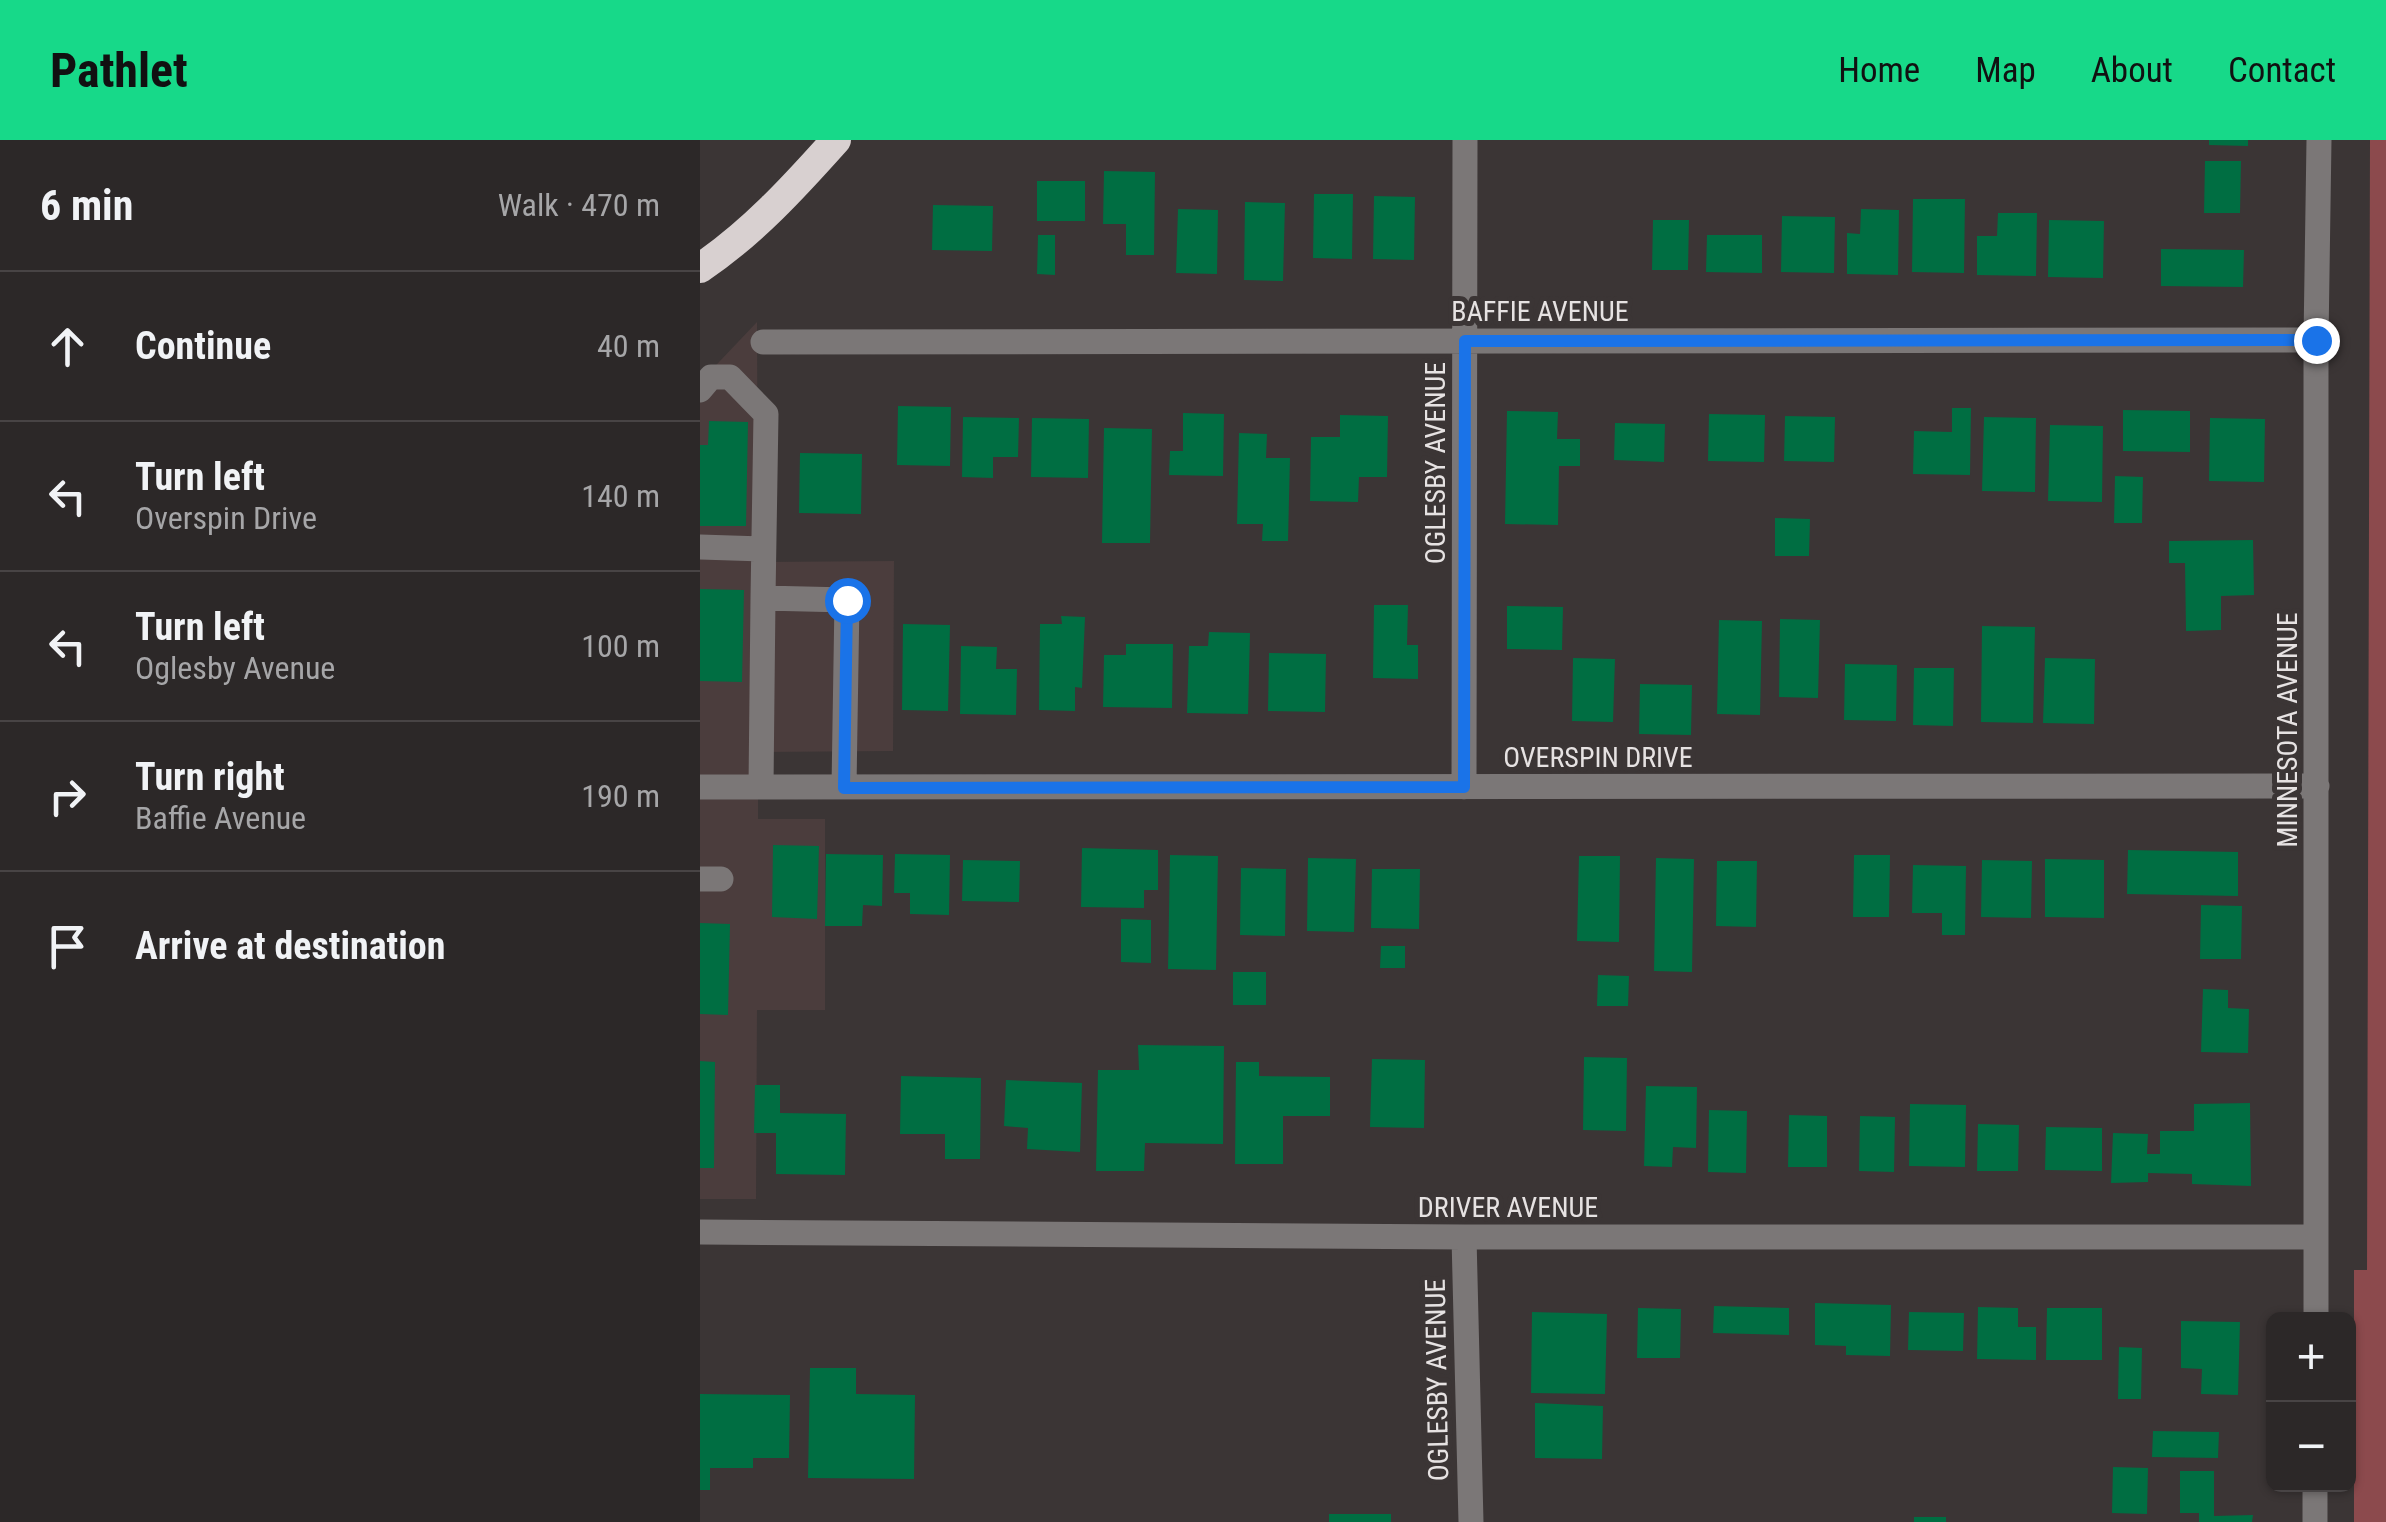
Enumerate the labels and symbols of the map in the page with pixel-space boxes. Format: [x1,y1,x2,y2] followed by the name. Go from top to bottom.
[1451,295,1629,328] street label: BAFFIE AVENUE
[2294,318,2340,364] route end
[1419,362,1452,564] street label: OGLESBY AVENUE
[825,578,871,624] route start
[2271,612,2304,848] street label: MINNESOTA AVENUE
[1503,741,1693,774] street label: OVERSPIN DRIVE
[1418,1191,1598,1224] street label: DRIVER AVENUE
[1419,1279,1455,1481] street label: OGLESBY AVENUE

